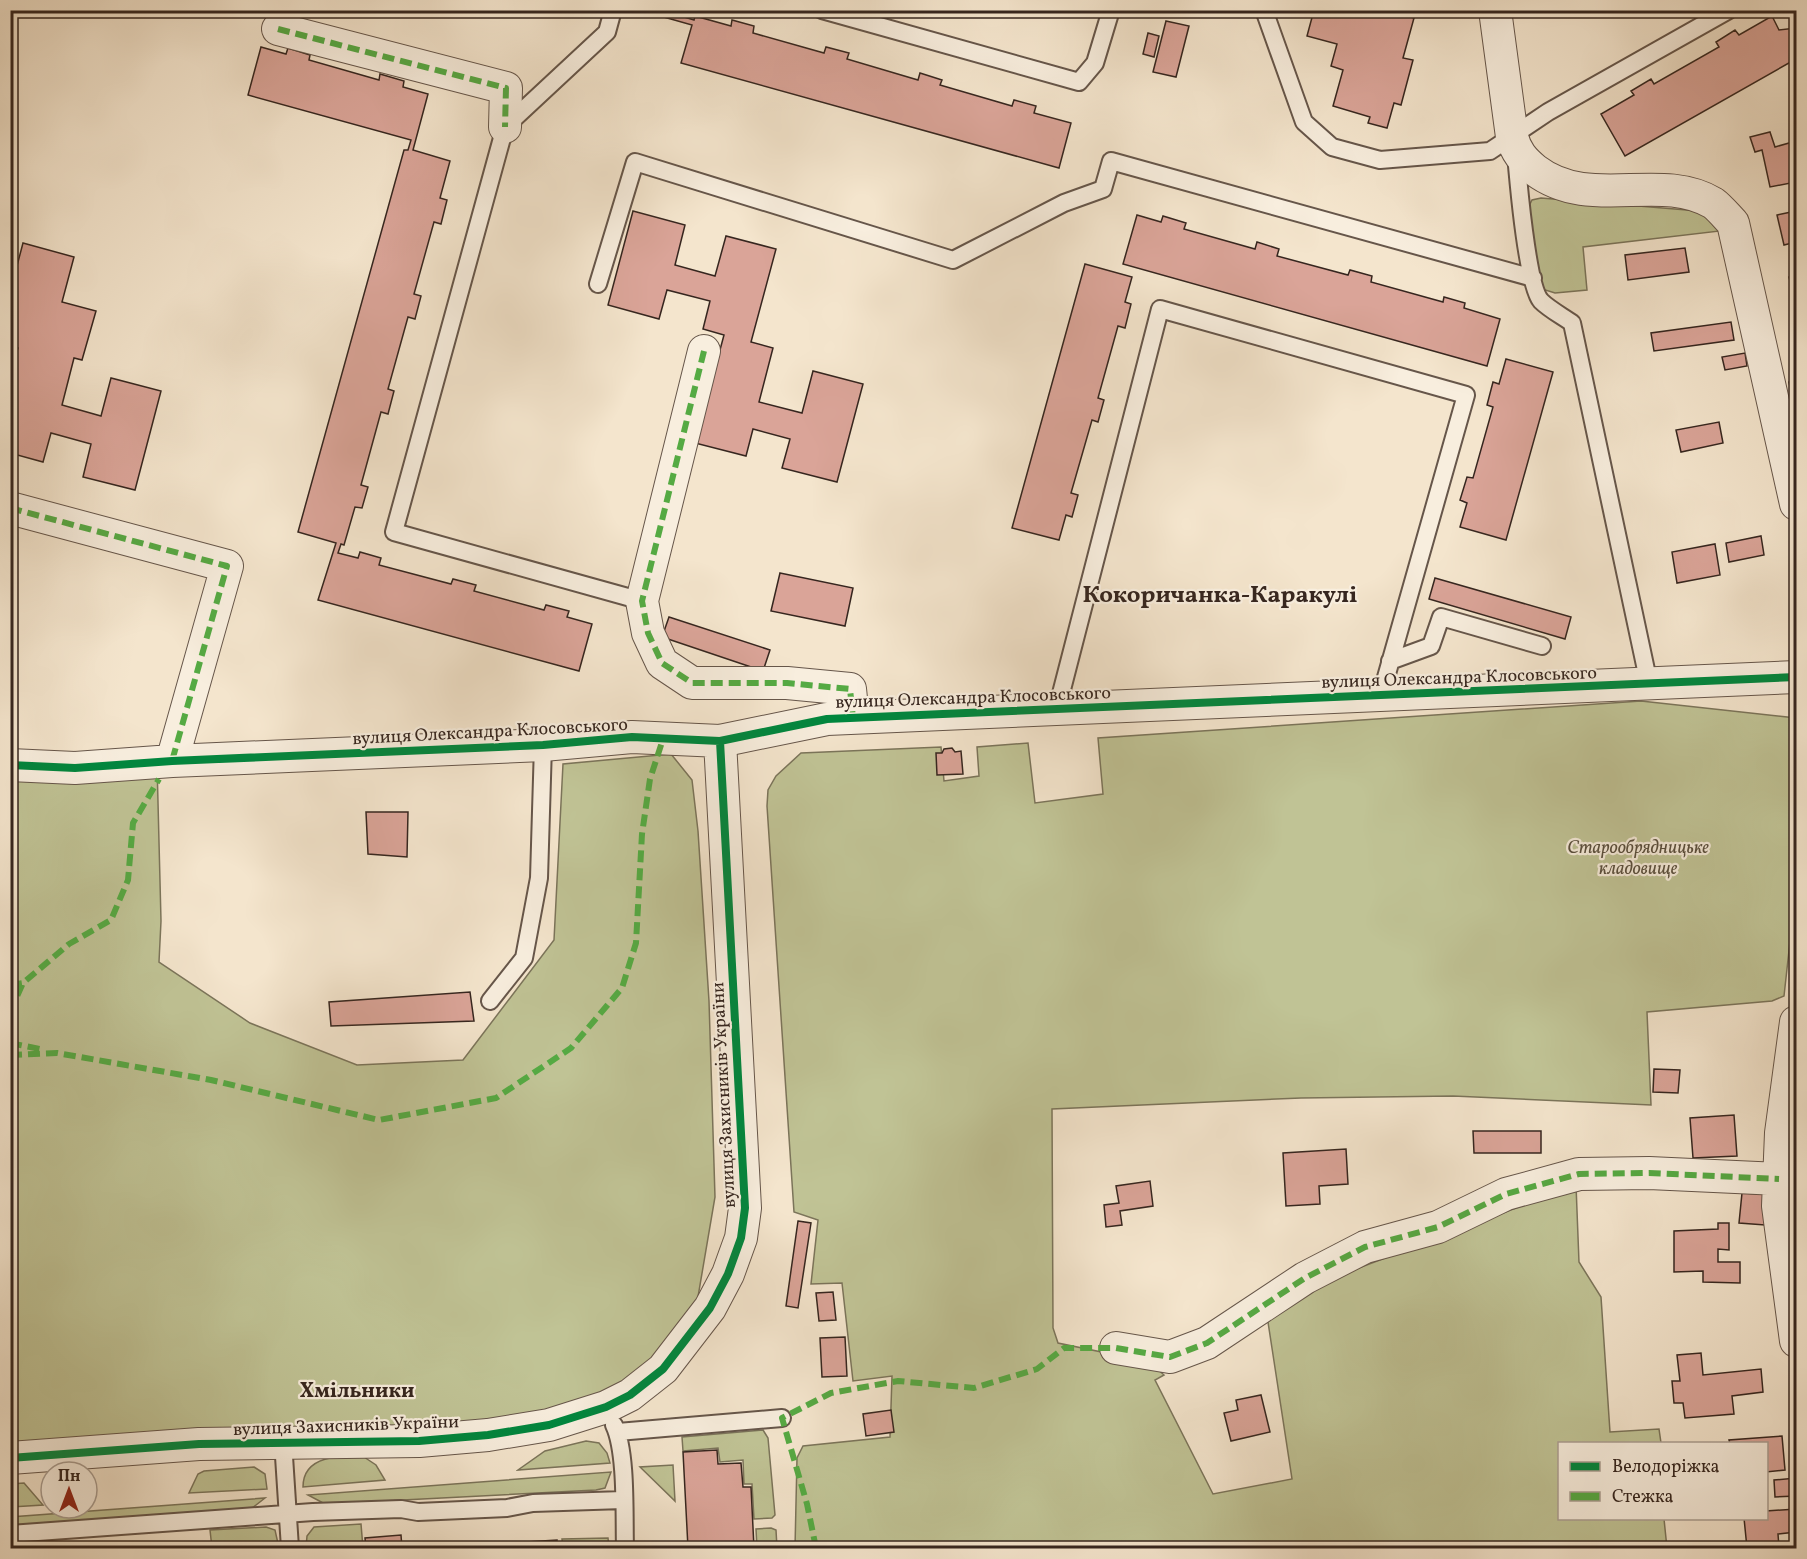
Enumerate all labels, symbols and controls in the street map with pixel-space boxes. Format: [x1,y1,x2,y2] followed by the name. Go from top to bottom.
[1082,579,1358,613] district label: Кокоричанка-Каракулі
[1321,661,1597,696] street label: вулиця Олександра Клосовського
[835,681,1111,716] street label: вулиця Олександра Клосовського
[352,713,628,752] street label: вулиця Олександра Клосовського
[1567,836,1709,882] park label: Старообрядницьке кладовище
[706,981,743,1209] street label: вулиця Захисників України
[299,1377,415,1406] district label: Хмільники
[233,1410,460,1443] street label: вулиця Захисників України
[1558,1442,1768,1520] legend
[1612,1455,1720,1480] text: Велодоріжка
[39,1460,99,1520] north arrow
[58,1466,80,1488] text: Пн
[1612,1485,1674,1510] text: Стежка

